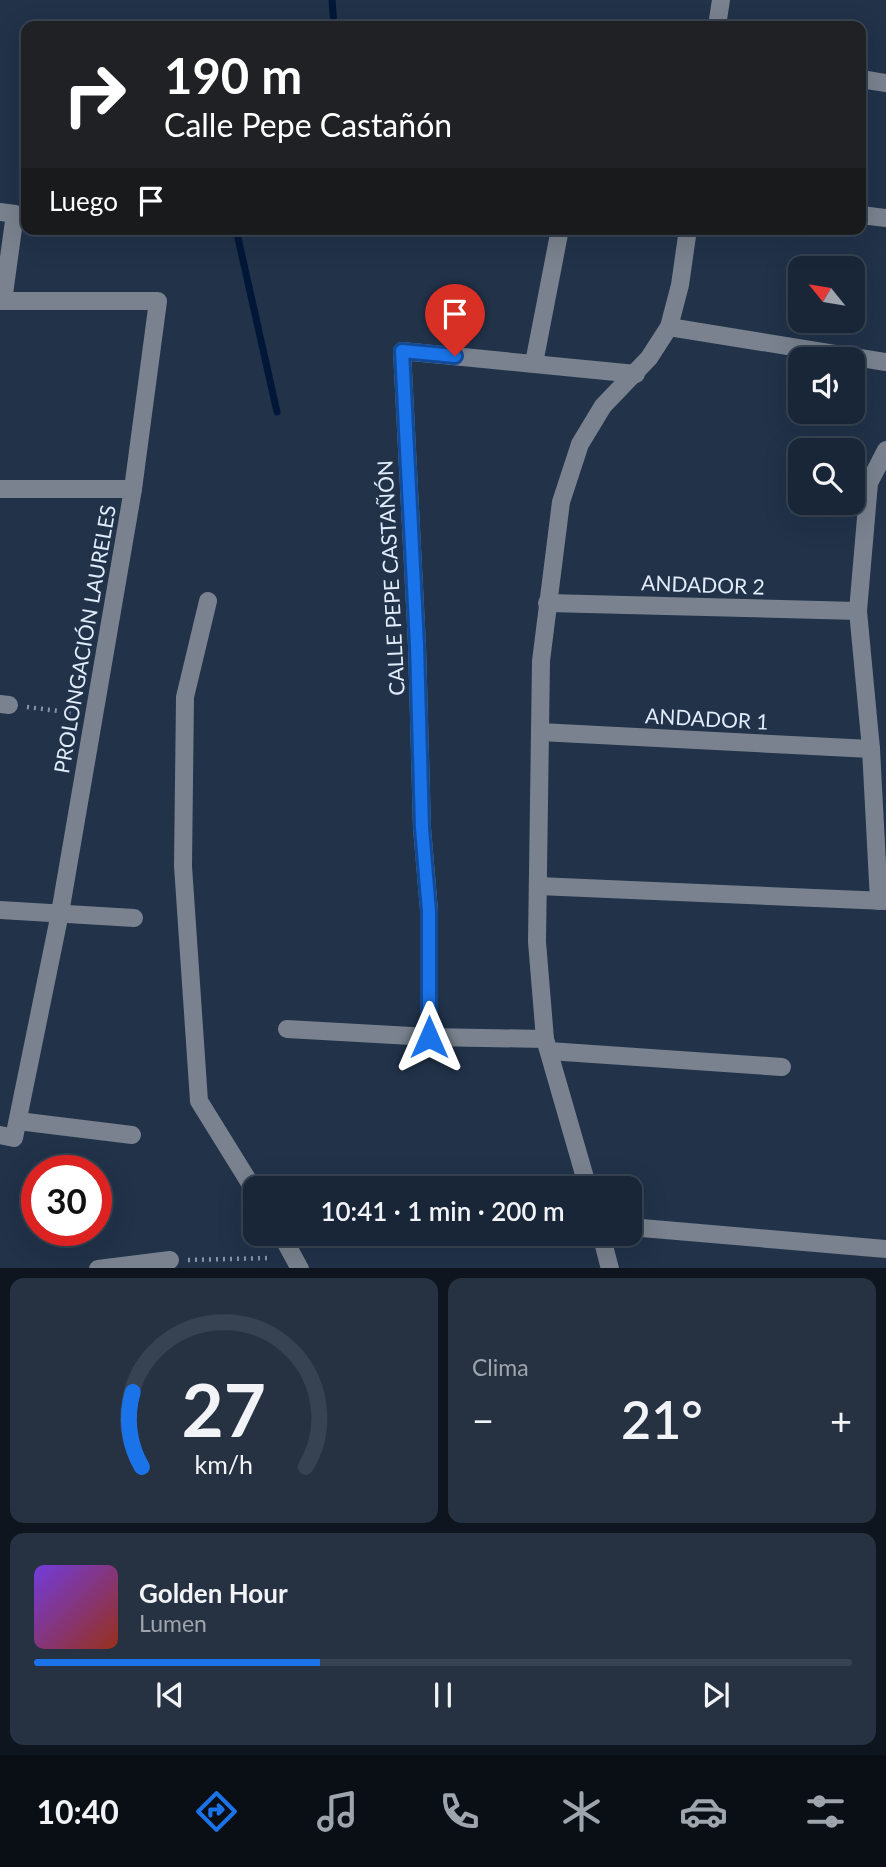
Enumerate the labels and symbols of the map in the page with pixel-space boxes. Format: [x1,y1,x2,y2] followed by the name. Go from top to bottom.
[788,256,864,332] north arrow
[425,284,485,356] pin
[371,460,409,696] street label: CALLE PEPE CASTAÑÓN
[48,503,120,775] street label: PROLONGACIÓN LAURELES
[641,569,765,599] street label: ANDADOR 2
[645,702,769,734] street label: ANDADOR 1
[392,1000,466,1074] position arrow
[21,1155,112,1246] speed limit sign: 30

